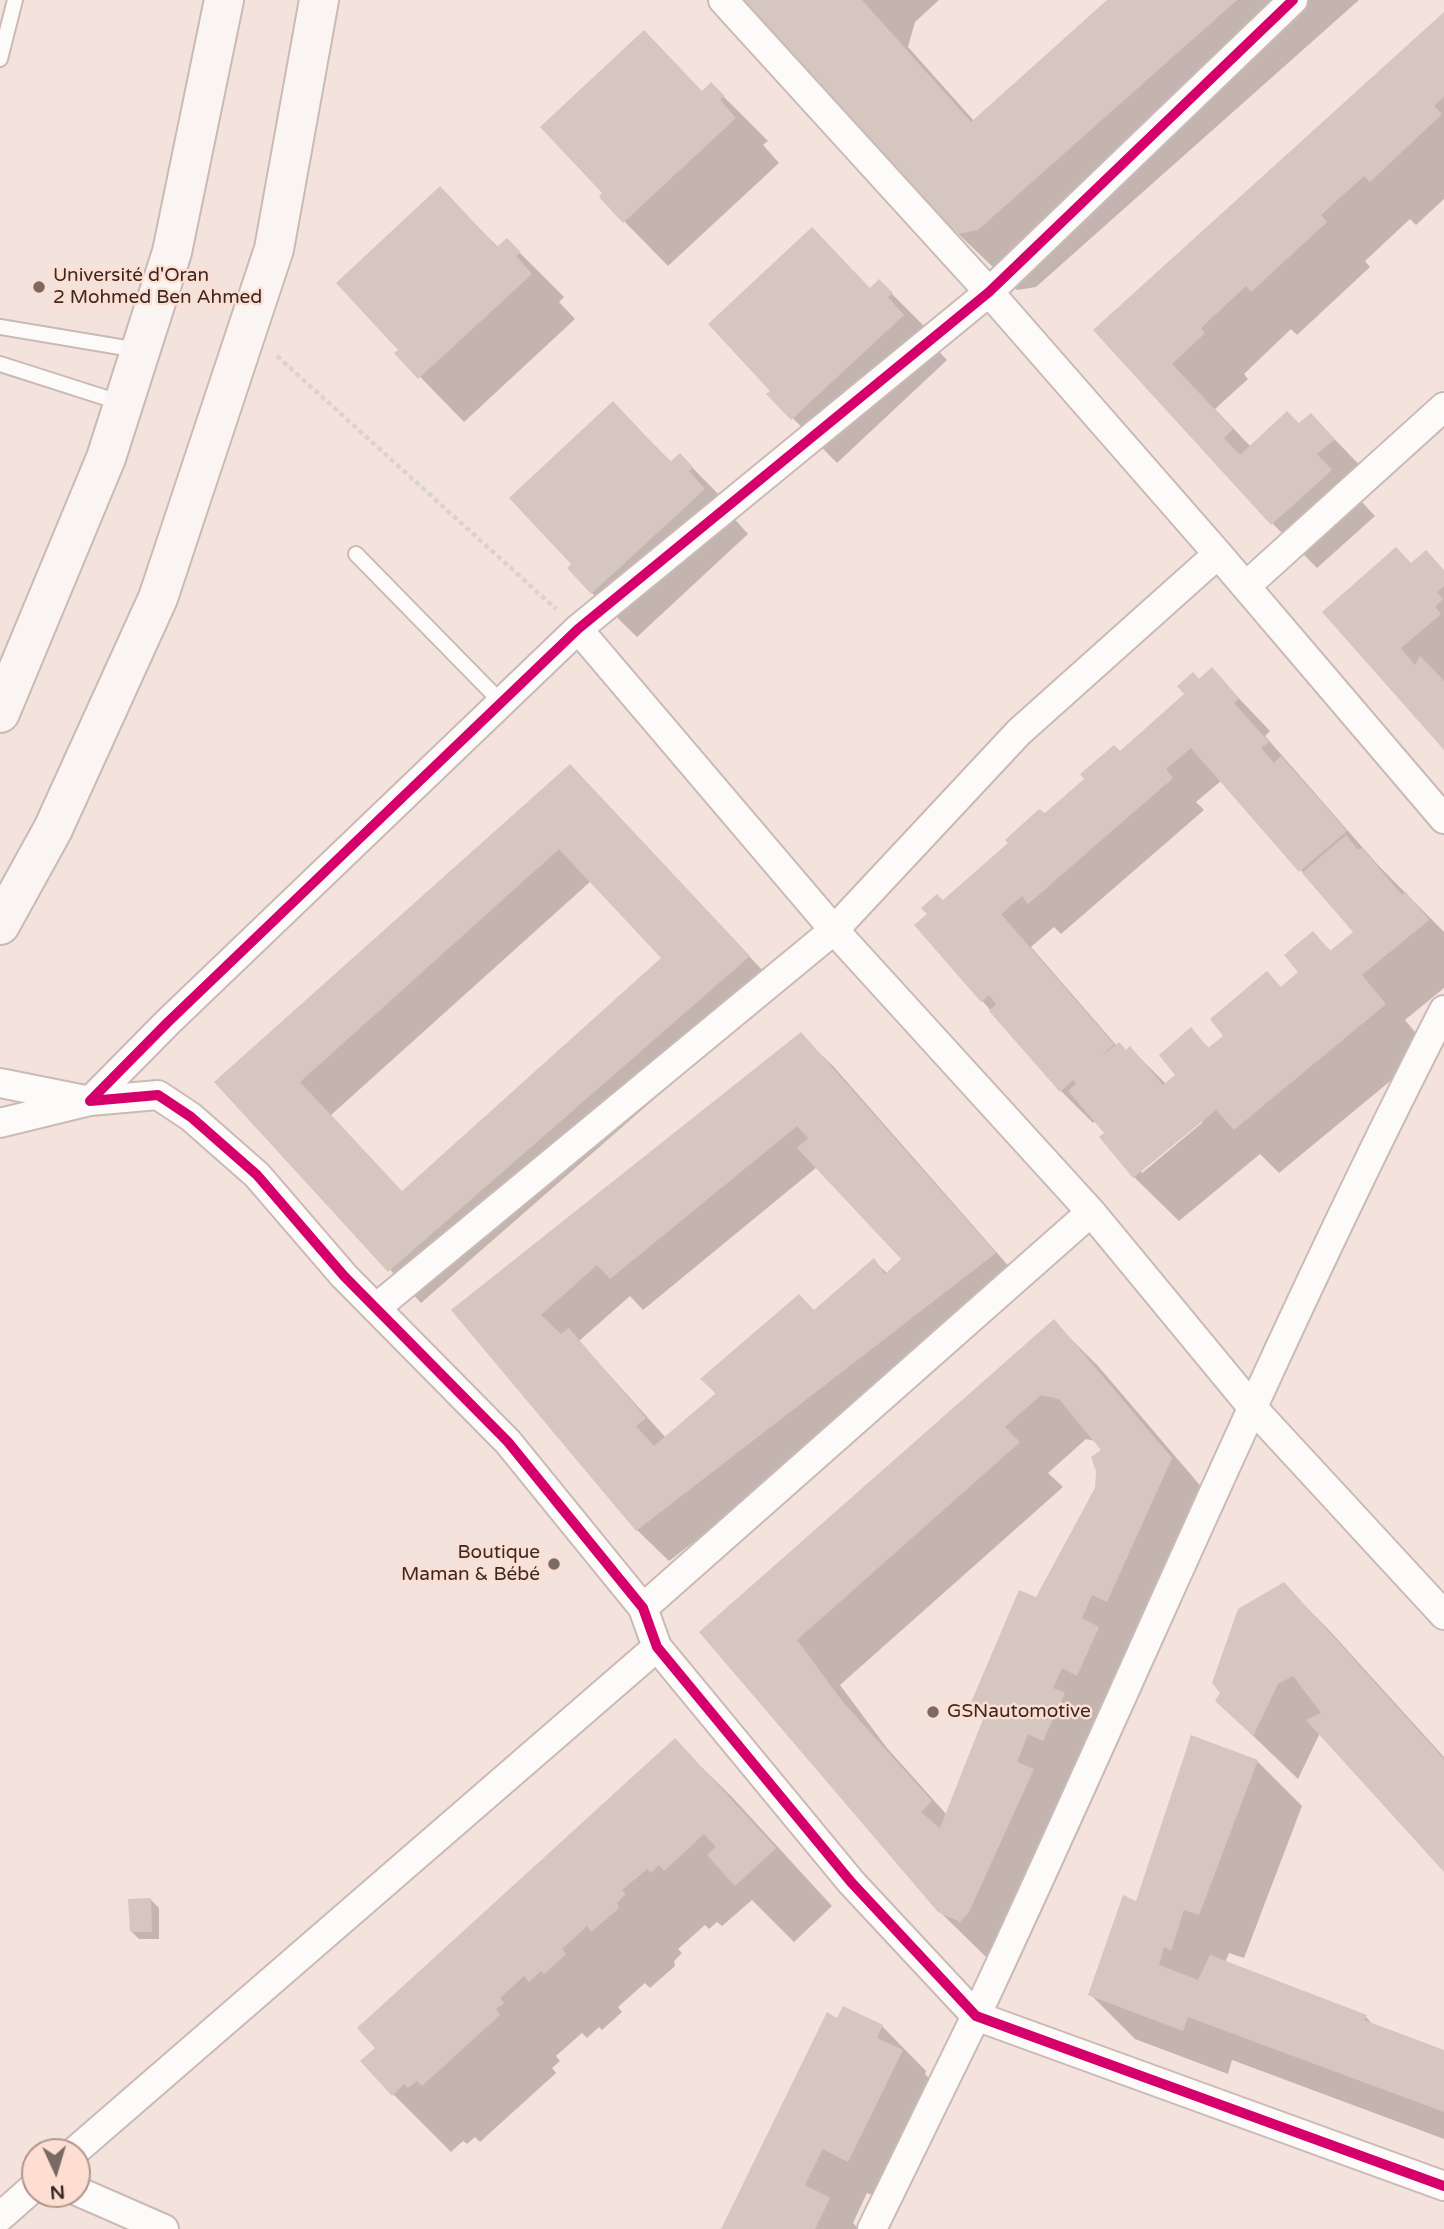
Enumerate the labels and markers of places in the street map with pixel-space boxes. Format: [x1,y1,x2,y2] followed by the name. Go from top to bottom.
[53,265,262,309] place label: Université d'Oran 2 Mohmed Ben Ahmed
[31,279,47,295] marker: Université d'Oran 2 Mohmed Ben Ahmed
[401,1542,540,1586] place label: Boutique Maman & Bébé
[546,1556,562,1572] marker: Boutique Maman & Bébé
[947,1701,1091,1723] place label: GSNautomotive
[925,1704,941,1720] marker: GSNautomotive

